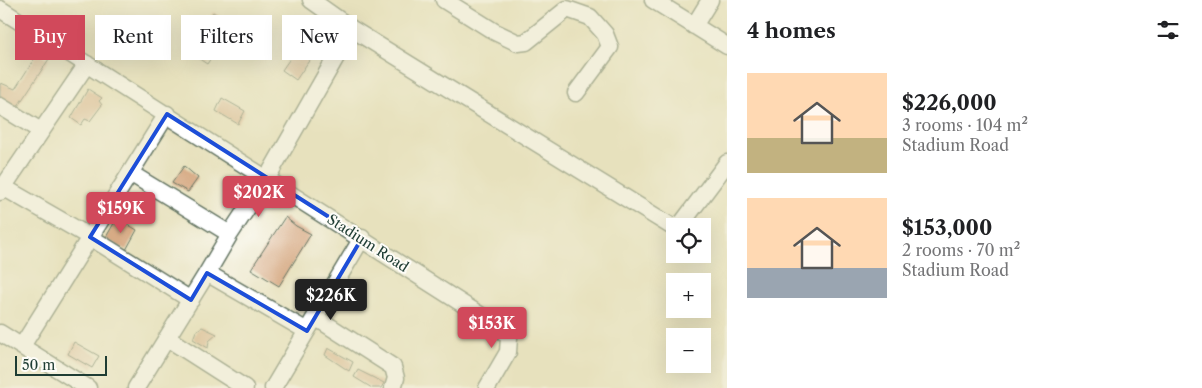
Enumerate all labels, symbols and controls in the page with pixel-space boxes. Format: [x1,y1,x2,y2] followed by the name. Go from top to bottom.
[15,15,85,60] chip: Buy
[95,15,171,60] chip: Rent
[181,15,272,60] chip: Filters
[282,15,357,60] chip: New
[1154,16,1182,44] icon: filters
[747,18,836,43] text: 4 homes
[902,90,997,115] text: $226,000
[787,93,847,153] icon: home
[902,115,1028,135] text: 3 rooms · 104 m²
[902,135,1009,155] text: Stadium Road
[224,176,294,218] pin: $202K
[234,182,284,202] text: $202K
[86,192,156,234] pin: $159K
[97,198,145,218] text: $159K
[324,210,413,276] street label: Stadium Road
[902,215,992,240] text: $153,000
[666,218,711,373] map controls
[666,218,711,263] button: locate
[787,218,847,278] icon: home
[902,240,1020,260] text: 2 rooms · 70 m²
[902,260,1009,280] text: Stadium Road
[666,273,711,318] button: +
[296,278,366,321] pin: $226K
[306,285,356,305] text: $226K
[457,306,527,349] pin: $153K
[469,313,515,333] text: $153K
[666,328,711,373] button: −
[15,353,108,376] scale bar
[22,356,55,374] text: 50 m

